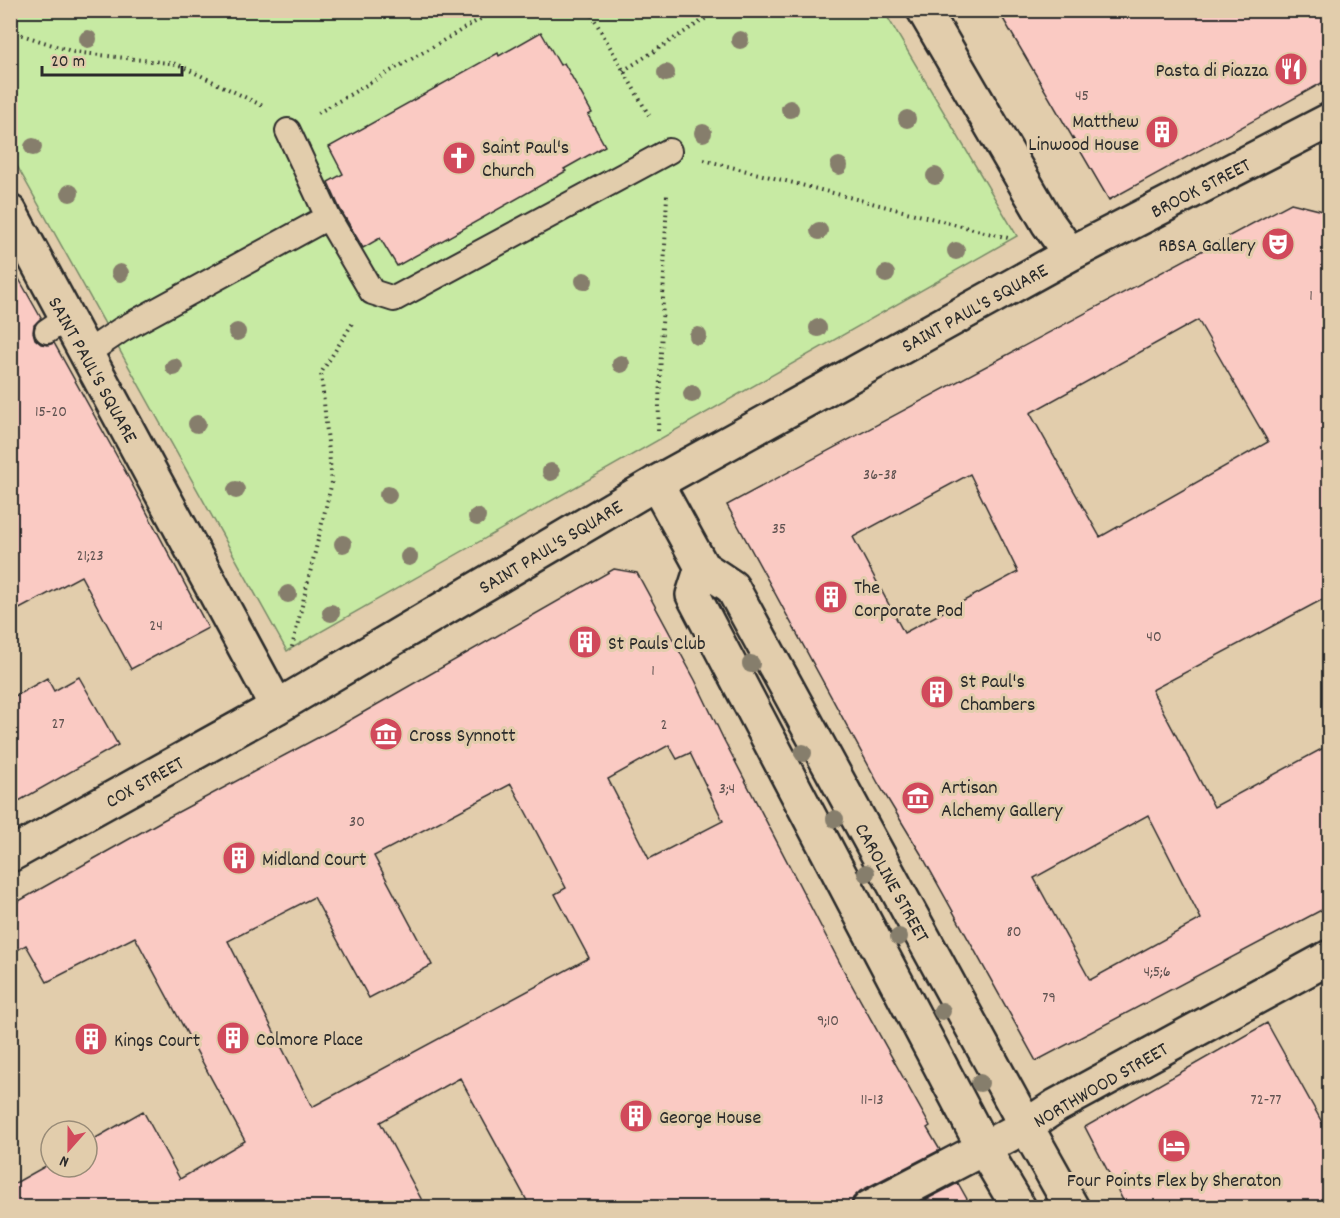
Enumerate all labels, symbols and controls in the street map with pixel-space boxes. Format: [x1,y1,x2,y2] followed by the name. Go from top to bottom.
[42,39,182,77] scale bar
[51,50,85,75] text: 20 m
[1273,51,1309,87] restaurant icon: Pasta di Piazza
[1155,58,1269,86] place label: Pasta di Piazza
[1075,85,1089,108] house number: 45
[1028,109,1139,160] place label: Matthew Linwood House
[1144,114,1180,150] building icon: Matthew Linwood House
[482,135,569,186] place label: Saint Paul's Church
[441,140,477,176] church icon: Saint Paul's Church
[1147,153,1256,227] street label: BROOK STREET
[1260,226,1296,262] theatre icon: RBSA Gallery
[1158,233,1256,261] place label: RBSA Gallery
[897,258,1054,361] street label: SAINT PAUL'S SQUARE
[1309,285,1313,308] house number: 1
[40,292,143,449] street label: SAINT PAUL'S SQUARE
[35,401,67,424] house number: 15-20
[863,464,897,487] house number: 36-38
[474,494,629,603] street label: SAINT PAUL'S SQUARE
[772,518,786,541] house number: 35
[76,545,104,568] house number: 21;23
[854,575,963,626] place label: The Corporate Pod
[813,579,849,615] building icon: The Corporate Pod
[149,615,163,638] house number: 24
[567,624,603,660] building icon: St Pauls Club
[1146,626,1162,649] house number: 40
[608,631,706,659] place label: St Pauls Club
[651,660,655,683] house number: 1
[960,669,1035,720] place label: St Paul's Chambers
[919,674,955,710] building icon: St Paul's Chambers
[51,713,65,736] house number: 27
[661,714,668,737] house number: 2
[368,716,404,752] museum icon: Cross Synnott
[409,723,516,751] place label: Cross Synnott
[101,751,190,817] street label: COX STREET
[941,775,1063,826] place label: Artisan Alchemy Gallery
[719,778,735,801] house number: 3;4
[900,780,936,816] museum icon: Artisan Alchemy Gallery
[349,811,365,834] house number: 30
[846,819,935,948] street label: CAROLINE STREET
[221,840,257,876] building icon: Midland Court
[262,847,366,875] place label: Midland Court
[1006,921,1022,944] house number: 80
[1144,961,1171,984] house number: 4;5;6
[1042,987,1056,1010] house number: 79
[817,1010,839,1033] house number: 9;10
[215,1020,251,1056] building icon: Colmore Place
[73,1021,109,1057] building icon: Kings Court
[256,1027,363,1055] place label: Colmore Place
[114,1028,200,1056] place label: Kings Court
[1029,1037,1174,1137] street label: NORTHWOOD STREET
[860,1089,884,1112] house number: 11-13
[1251,1089,1281,1112] house number: 72-77
[618,1098,654,1134] building icon: George House
[659,1105,762,1133] place label: George House
[39,1119,99,1179] north arrow
[1156,1128,1192,1164] hotel icon: Four Points Flex by Sheraton
[57,1148,72,1173] text: N
[1067,1168,1281,1196] place label: Four Points Flex by Sheraton

